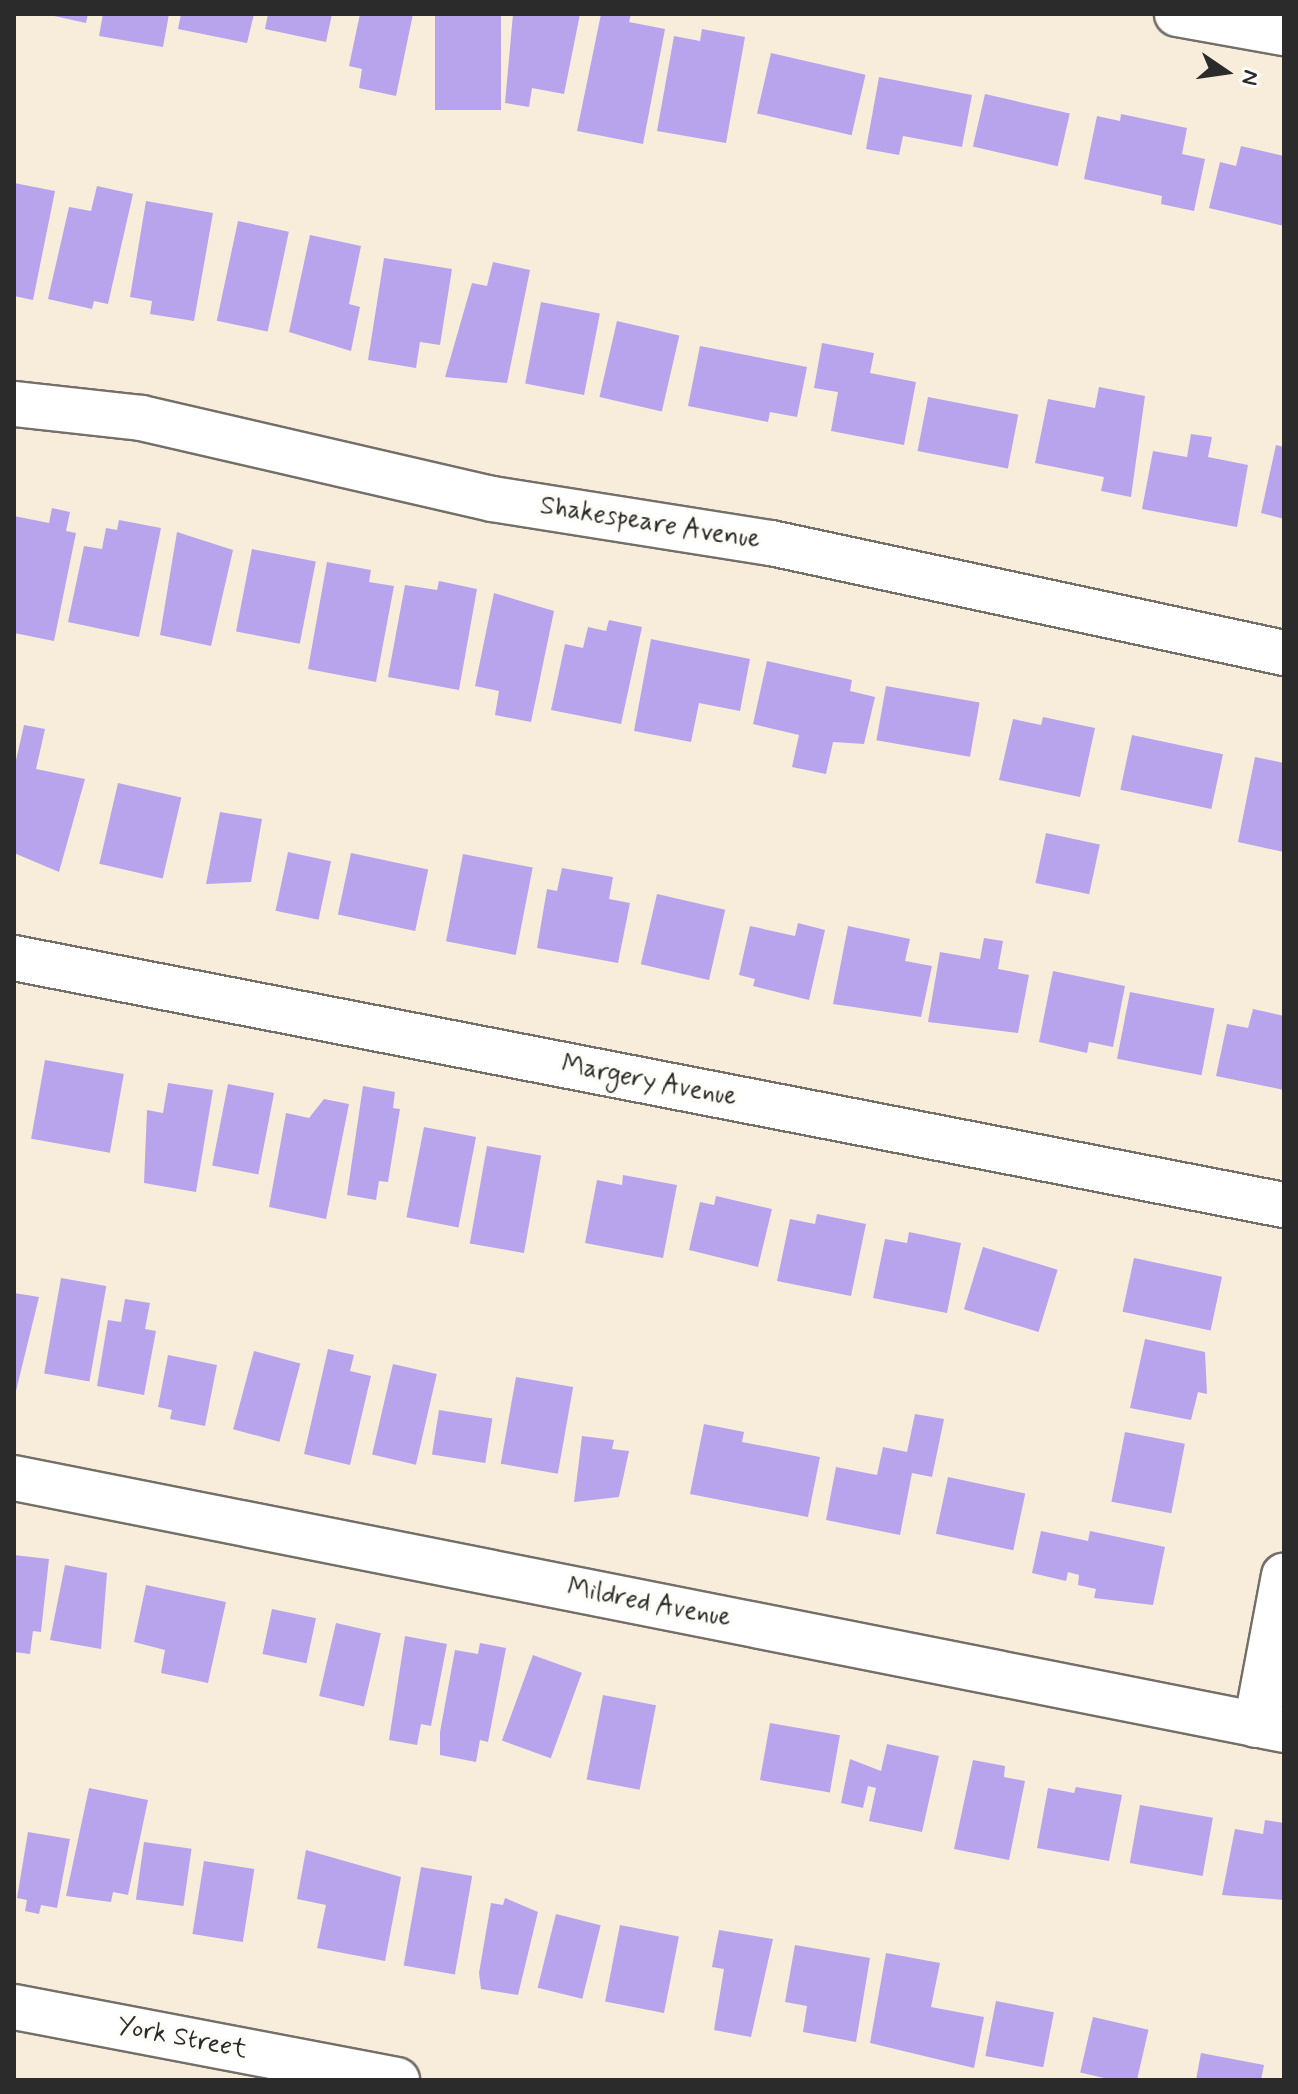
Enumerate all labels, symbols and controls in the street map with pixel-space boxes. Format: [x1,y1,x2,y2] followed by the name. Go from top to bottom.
[1186,32,1266,112] north arrow
[1234,67,1265,88] text: N
[536,491,764,557] street label: Shakespeare Avenue
[556,1049,742,1115] street label: Margery Avenue
[561,1572,737,1636] street label: Mildred Avenue
[114,2011,250,2067] street label: York Street

